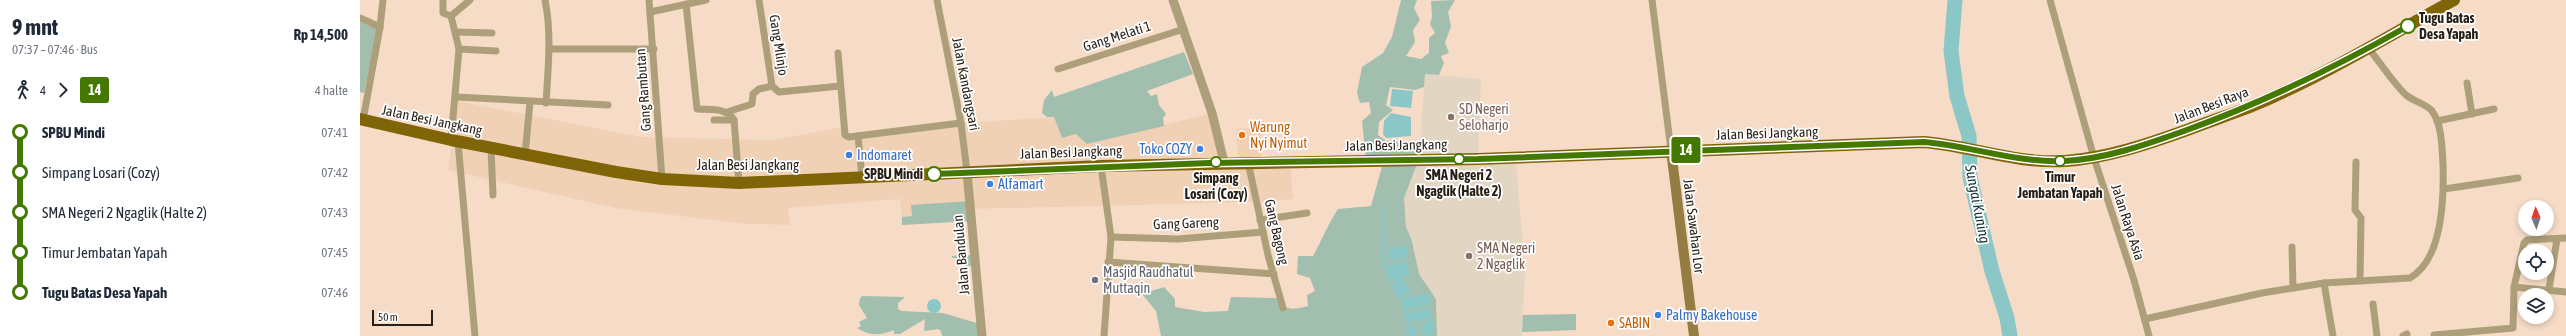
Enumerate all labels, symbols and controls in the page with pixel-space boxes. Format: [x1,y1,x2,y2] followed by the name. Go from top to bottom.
[2419,10,2479,42] place label: Tugu Batas Desa Yapah
[766,13,792,77] street label: Gang Mlinjo
[12,14,58,40] text: 9 mnt
[1081,18,1153,54] street label: Gang Melati 1
[2400,18,2416,34] marker: Tugu Batas Desa Yapah
[293,26,348,43] text: Rp 14,500
[949,36,983,132] street label: Jalan Kandangsari
[12,42,98,57] text: 07:37 – 07:46 · Bus
[632,48,654,132] street label: Gang Rambutan
[12,79,34,101] icon: walk
[52,79,74,101] icon: forward
[88,82,101,98] text: 14
[40,83,46,98] text: 4
[315,83,348,98] text: 4 halte
[2171,83,2251,127] street label: Jalan Besi Raya
[1459,101,1509,133] place label: SD Negeri Seloharjo
[380,102,484,138] street label: Jalan Besi Jangkang
[1446,112,1456,122] marker: SD Negeri Seloharjo
[1250,119,1307,151] place label: Warung Nyi Nyimut
[1716,123,1818,143] street label: Jalan Besi Jangkang
[42,124,105,141] text: SPBU Mindi
[321,125,348,140] text: 07:41
[1237,130,1247,140] marker: Warung Nyi Nyimut
[1345,136,1447,154] street label: Jalan Besi Jangkang
[1668,137,1704,163] line badge: 14
[1139,141,1193,157] place label: Toko COZY
[1020,142,1122,162] street label: Jalan Besi Jangkang
[1679,142,1693,158] text: 14
[1195,144,1205,154] marker: Toko COZY
[857,147,912,163] place label: Indomaret
[844,150,854,160] marker: Indomaret
[1453,153,1465,165] marker: SMA Negeri 2 Ngaglik (Halte 2)
[2054,155,2066,167] marker: Timur Jembatan Yapah
[1210,156,1222,168] marker: Simpang Losari (Cozy)
[697,157,799,173] street label: Jalan Besi Jangkang
[1962,162,1994,245] water label: Sungai Kuning
[42,164,160,181] text: Simpang Losari (Cozy)
[321,165,348,180] text: 07:42
[864,166,923,182] place label: SPBU Mindi
[926,166,942,182] marker: SPBU Mindi
[1416,167,1502,199] place label: SMA Negeri 2 Ngaglik (Halte 2)
[2016,169,2103,201] place label: Timur Jembatan Yapah
[1185,170,1248,202] place label: Simpang Losari (Cozy)
[998,176,1044,192] place label: Alfamart
[1680,178,1708,275] street label: Jalan Sawahan Lor
[985,179,995,189] marker: Alfamart
[2108,182,2148,262] street label: Jalan Raya Asia
[1262,198,1292,266] street label: Gang Bagong
[2518,200,2554,236] north arrow
[2518,200,2554,324] map controls
[42,204,207,221] text: SMA Negeri 2 Ngaglik (Halte 2)
[321,205,348,220] text: 07:43
[950,214,972,296] street label: Jalan Bandulan
[1153,214,1219,232] street label: Gang Gareng
[1477,240,1535,272] place label: SMA Negeri 2 Ngaglik
[42,244,168,261] text: Timur Jembatan Yapah
[2518,244,2554,280] button: locate
[321,245,348,260] text: 07:45
[1464,251,1474,261] marker: SMA Negeri 2 Ngaglik
[1103,264,1194,296] place label: Masjid Raudhatul Muttaqin
[1090,275,1100,285] marker: Masjid Raudhatul Muttaqin
[42,284,167,301] text: Tugu Batas Desa Yapah
[321,285,348,300] text: 07:46
[2518,288,2554,324] button: layers
[1666,307,1757,323] place label: Palmy Bakehouse
[372,308,433,327] scale bar
[1653,310,1663,320] marker: Palmy Bakehouse
[378,311,398,323] text: 50 m
[1619,315,1650,331] place label: SABIN
[1606,318,1616,328] marker: SABIN

